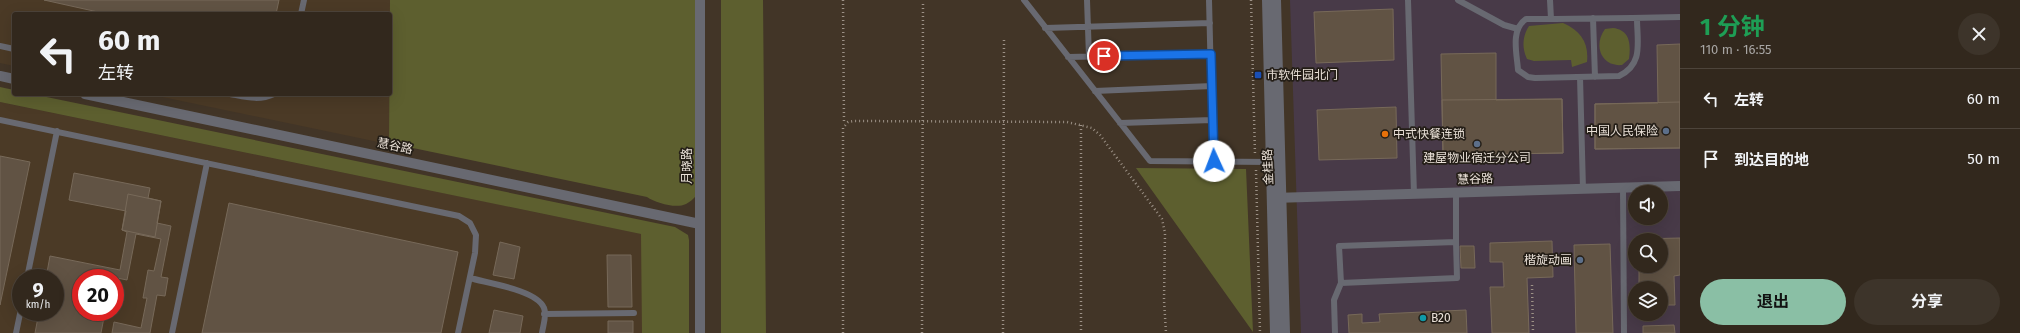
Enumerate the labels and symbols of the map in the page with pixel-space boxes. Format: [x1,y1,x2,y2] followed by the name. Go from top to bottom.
[1087,39,1121,73] pin
[1266,68,1338,82] place label: 市软件园北门
[1253,70,1263,80] marker: 市软件园北门
[1586,124,1658,138] place label: 中国人民保险
[1661,126,1671,136] marker: 中国人民保险
[1393,127,1465,141] place label: 中式快餐连锁
[1380,129,1390,139] marker: 中式快餐连锁
[376,135,414,157] street label: 慧谷路
[1472,139,1482,149] marker: 建屋物业宿迁分公司
[1193,140,1235,182] position arrow
[680,148,694,184] street label: 月晓路
[1260,149,1276,185] street label: 金桂路
[1423,151,1531,165] place label: 建屋物业宿迁分公司
[1457,171,1493,187] street label: 慧谷路
[1524,253,1572,267] place label: 楷旋动画
[1575,255,1585,265] marker: 楷旋动画
[72,269,124,321] speed limit sign: 20
[1431,311,1451,325] place label: B20
[1418,313,1428,323] marker: B20

